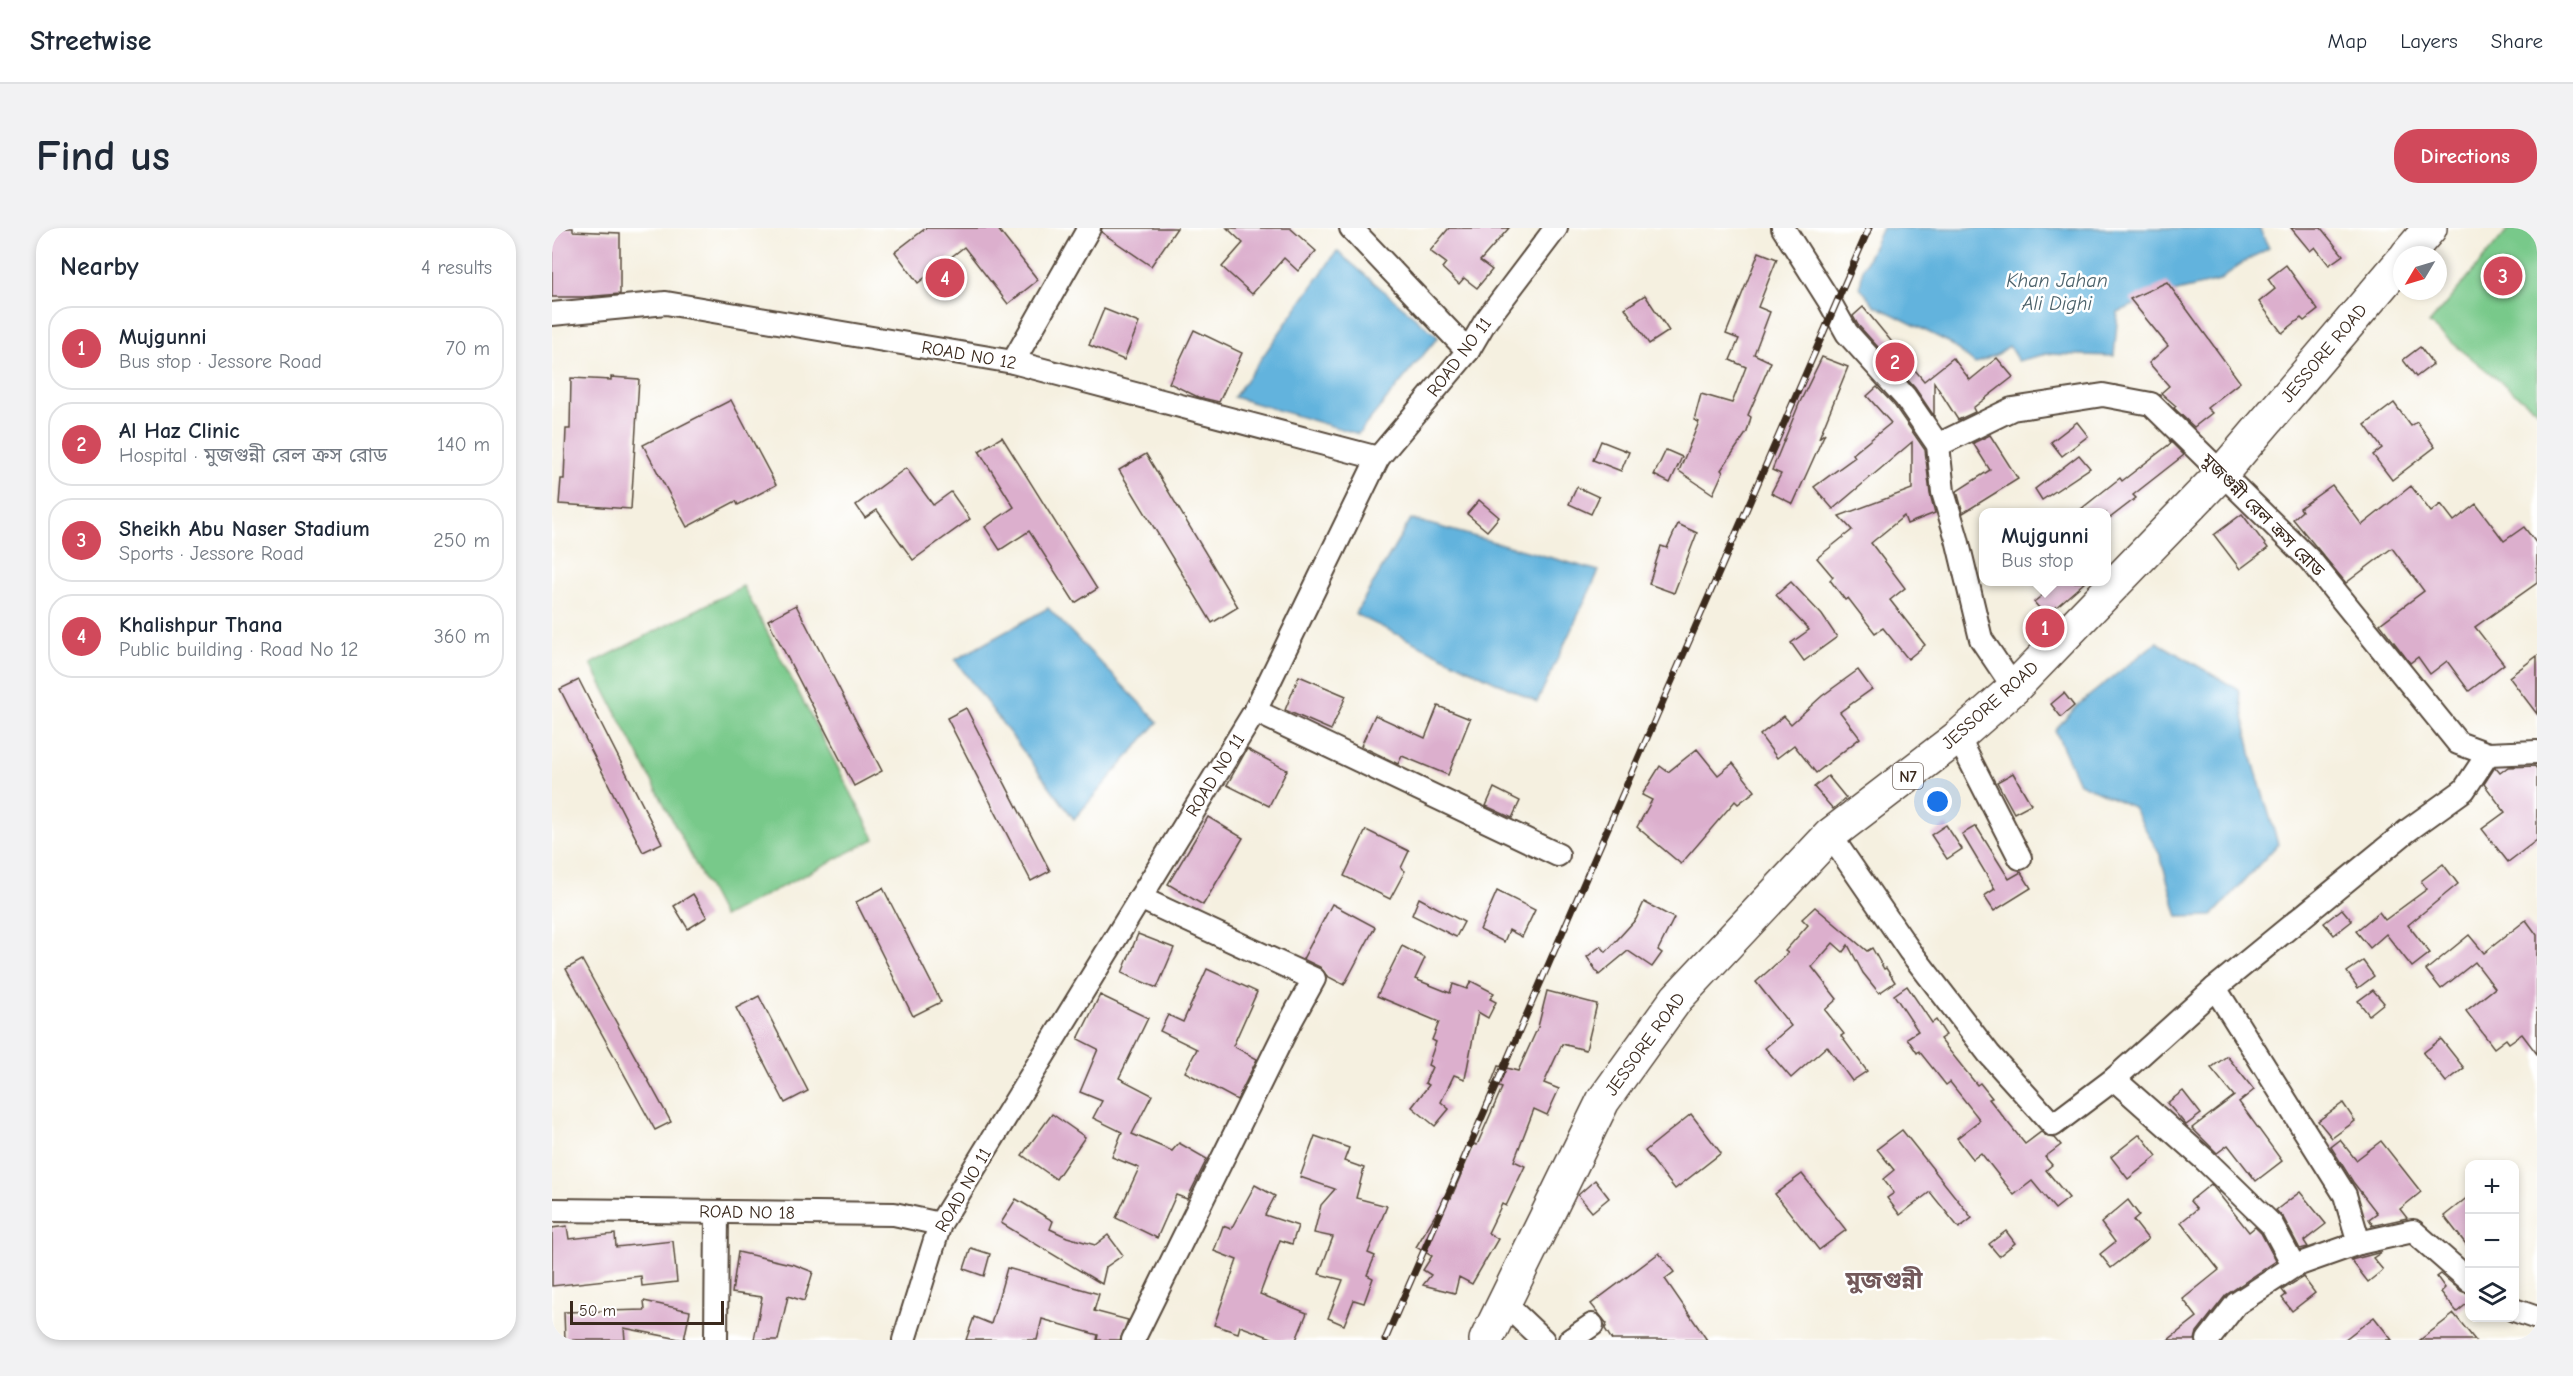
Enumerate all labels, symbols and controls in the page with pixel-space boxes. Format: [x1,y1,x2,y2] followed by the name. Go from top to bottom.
[30,25,151,57] text: Streetwise
[2328,29,2367,53] text: Map
[2400,29,2458,53] text: Layers
[2491,29,2543,53] text: Share
[2394,129,2537,183] button: Directions
[36,132,170,181] text: Find us
[2393,246,2447,300] north arrow
[60,252,139,282] text: Nearby
[2484,254,2522,298] pin: 3
[421,256,492,279] text: 4 results
[926,256,964,300] pin: 4
[2006,269,2108,315] water label: Khan Jahan Ali Dighi
[2277,300,2372,407] street label: JESSORE ROAD
[1423,314,1496,401] street label: ROAD NO 11
[119,324,207,350] text: Mujgunni
[78,337,85,360] text: 1
[445,337,490,360] text: 70 m
[920,337,1018,374] street label: ROAD NO 12
[1876,340,1914,384] pin: 2
[119,350,322,373] text: Bus stop · Jessore Road
[119,418,240,444] text: Al Haz Clinic
[77,433,86,456] text: 2
[437,433,490,456] text: 140 m
[119,444,387,467] text: Hospital · মুজগুন্নী রেল ক্রস রোড
[2196,449,2329,581] street label: মুজগুন্নী রেল ক্রস রোড
[1979,508,2111,586] popup
[119,516,370,542] text: Sheikh Abu Naser Stadium
[2001,523,2089,549] text: Mujgunni
[77,529,86,552] text: 3
[433,529,490,552] text: 250 m
[119,542,304,565] text: Sports · Jessore Road
[2001,549,2074,572] text: Bus stop
[2026,606,2064,650] pin: 1
[119,612,283,638] text: Khalishpur Thana
[77,625,86,648] text: 4
[434,625,490,648] text: 360 m
[119,638,359,661] text: Public building · Road No 12
[1938,657,2043,754] street label: JESSORE ROAD
[1182,730,1249,821] street label: ROAD NO 11
[1893,763,1923,789] road number: N7
[1923,787,1952,816] your location
[1601,989,1690,1100] street label: JESSORE ROAD
[931,1144,996,1236] street label: ROAD NO 11
[2465,1160,2519,1322] map controls
[2465,1160,2519,1214] button: +
[699,1201,795,1224] street label: ROAD NO 18
[2465,1214,2519,1268] button: −
[1845,1266,1924,1294] district label: মুজগুন্নী
[2465,1268,2519,1322] button: layers
[570,1298,724,1326] scale bar
[579,1302,616,1320] text: 50 m

